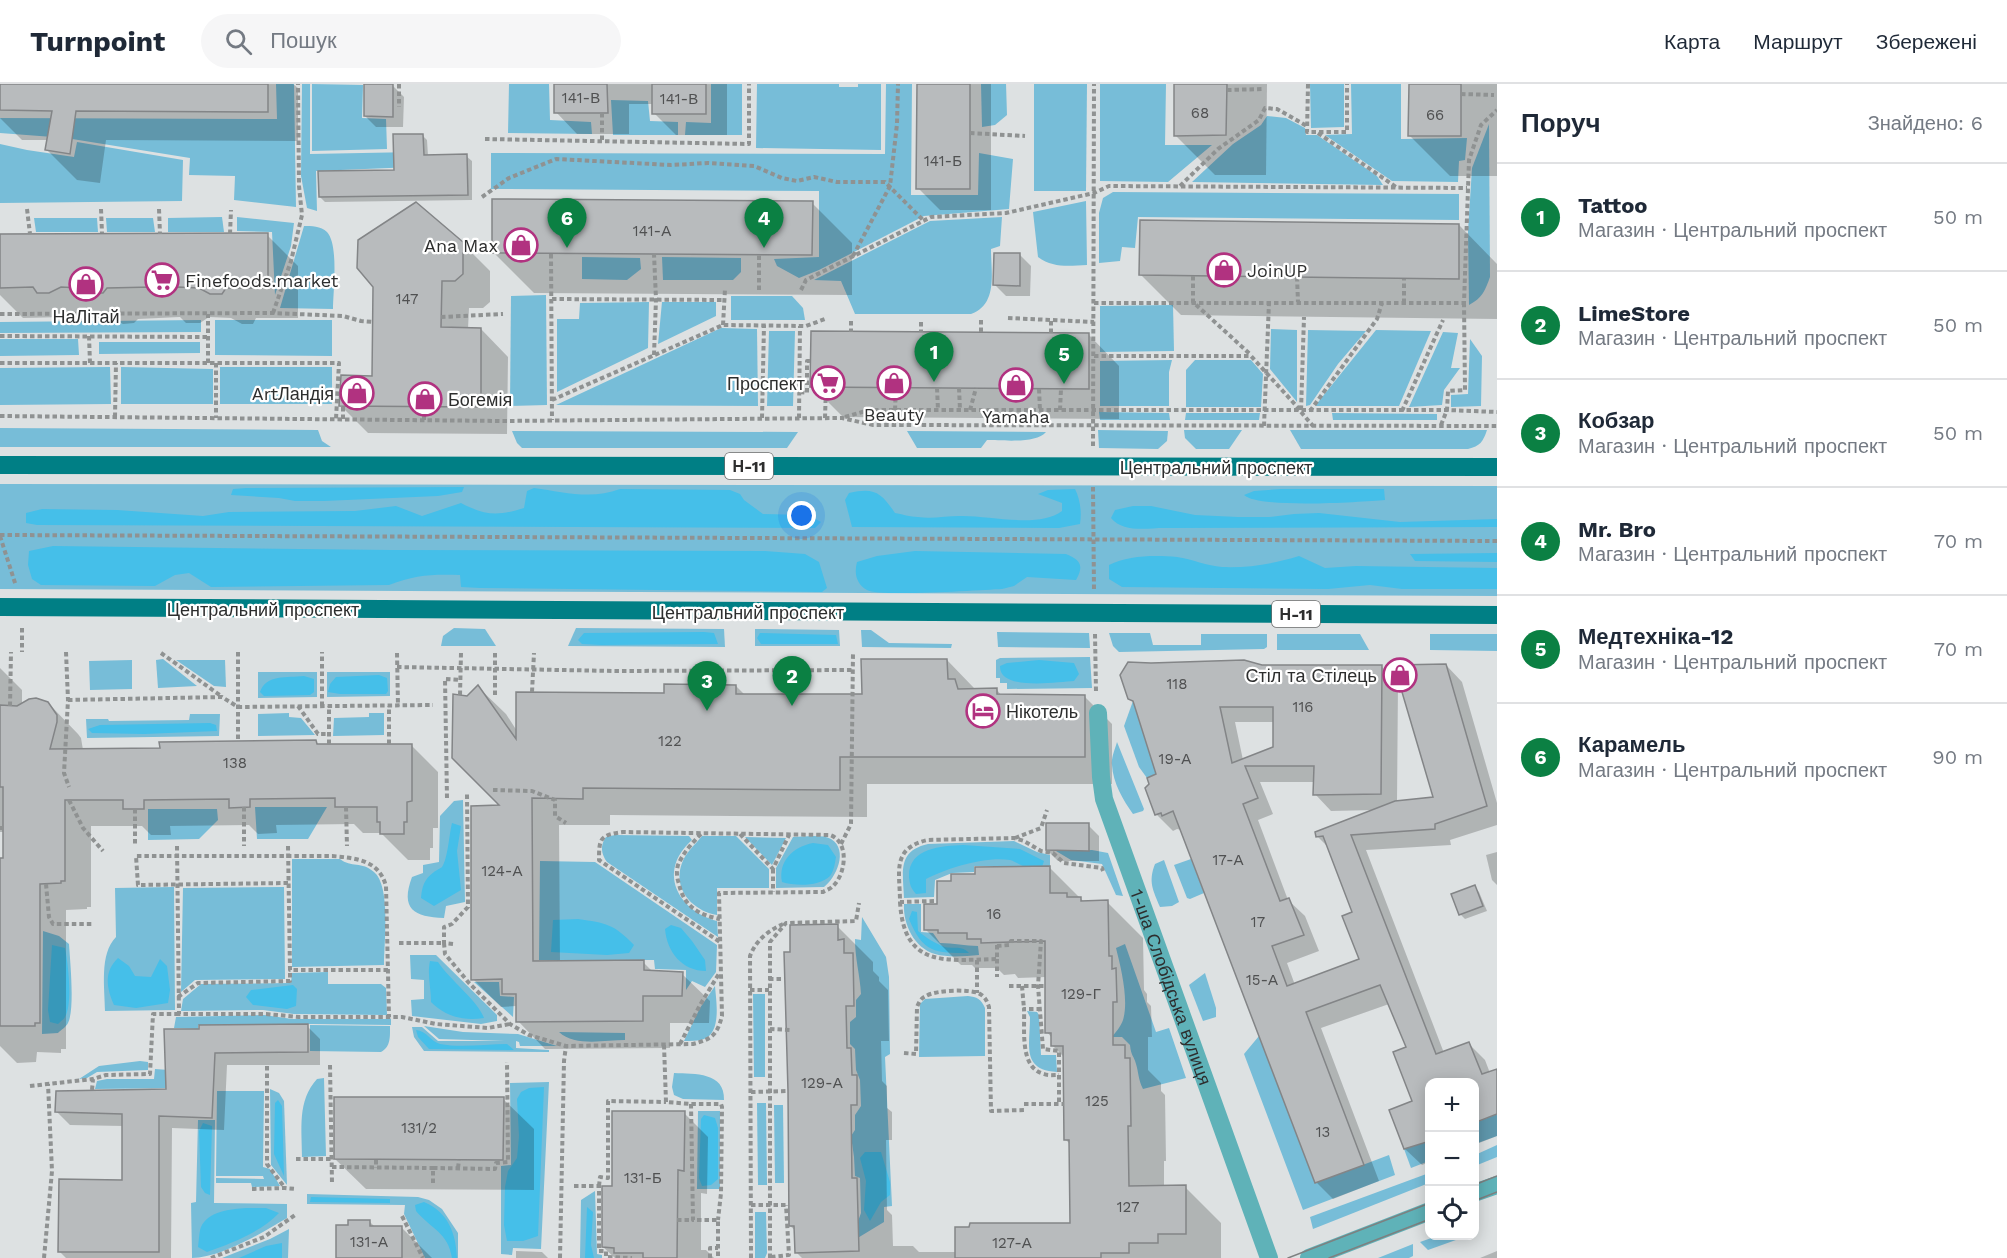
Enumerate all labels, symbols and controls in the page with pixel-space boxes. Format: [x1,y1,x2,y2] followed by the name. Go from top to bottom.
[201,14,621,68] search box
[30,25,165,58] text: Turnpoint
[222,25,255,58] icon: search
[270,28,337,53] text: Пошук
[1664,29,1720,54] text: Карта
[1753,29,1843,54] text: Маршрут
[1876,29,1977,54] text: Збережені
[562,89,600,107] house number: 141-В
[660,90,698,108] house number: 141-В
[1191,104,1209,122] house number: 68
[1426,106,1444,124] house number: 66
[1521,108,1601,138] text: Поруч
[1868,111,1983,135] text: Знайдено: 6
[924,152,962,170] house number: 141-Б
[1578,193,1648,218] text: Tattoo
[548,198,586,248] pin: 6
[744,198,783,248] pin: 4
[1536,205,1545,229] text: 1
[1933,205,1983,229] text: 50 m
[1578,218,1887,242] text: Магазин · Центральний проспект
[633,222,671,240] house number: 141-А
[503,227,539,263] shop icon: Ana Max
[424,235,498,256] place label: Ana Max
[1206,252,1242,288] shop icon: JoinUP
[1247,260,1307,281] place label: JoinUP
[144,262,180,298] supermarket icon: Finefoods.market
[68,266,104,302] shop icon: НаЛітай
[185,270,339,291] place label: Finefoods.market
[396,290,418,308] house number: 147
[1578,301,1690,326] text: LimeStore
[53,306,119,327] place label: НаЛітай
[1535,313,1546,337] text: 2
[1933,313,1983,337] text: 50 m
[1578,326,1887,350] text: Магазин · Центральний проспект
[914,332,954,382] pin: 1
[1044,334,1084,384] pin: 5
[810,365,846,401] supermarket icon: Проспект
[876,365,912,401] shop icon: Beauty
[998,367,1034,403] shop icon: Yamaha
[727,373,805,394] place label: Проспект
[339,375,375,411] shop icon: ArtЛандія
[407,381,443,417] shop icon: Богемія
[252,383,334,404] place label: ArtЛандія
[448,389,512,410] place label: Богемія
[864,404,925,425] place label: Beauty
[982,406,1050,427] place label: Yamaha
[1578,408,1654,433] text: Кобзар
[1535,421,1546,445] text: 3
[1933,421,1983,445] text: 50 m
[1578,434,1887,458] text: Магазин · Центральний проспект
[725,453,773,479] road number: Н-11
[1120,457,1312,478] street label: Центральний проспект
[787,501,816,530] your location
[1578,517,1656,542] text: Mr. Bro
[1534,529,1547,553] text: 4
[1934,529,1983,553] text: 70 m
[1578,542,1887,566] text: Магазин · Центральний проспект
[167,599,359,620] street label: Центральний проспект
[1272,601,1320,627] road number: Н-11
[652,602,844,623] street label: Центральний проспект
[1578,624,1733,649] text: Медтехніка-12
[1535,637,1546,661] text: 5
[1934,637,1983,661] text: 70 m
[1578,650,1887,674] text: Магазин · Центральний проспект
[772,656,812,706] pin: 2
[1382,657,1418,693] shop icon: Стіл та Стілець
[688,662,726,711] pin: 3
[1245,665,1377,686] place label: Стіл та Стілець
[1167,675,1187,693] house number: 118
[965,693,1001,729] hotel icon: Нікотель
[1293,698,1313,716] house number: 116
[1006,701,1078,722] place label: Нікотель
[658,732,682,750] house number: 122
[1578,732,1686,757] text: Карамель
[1534,745,1547,769] text: 6
[1932,745,1983,769] text: 90 m
[1159,750,1191,768] house number: 19-А
[223,754,247,772] house number: 138
[1578,758,1887,782] text: Магазин · Центральний проспект
[1212,851,1244,869] house number: 17-А
[482,862,522,880] house number: 124-А
[1127,886,1216,1088] street label: 1-ша Слобідська вулиця
[987,905,1001,923] house number: 16
[1251,913,1265,931] house number: 17
[1246,971,1278,989] house number: 15-А
[1061,985,1101,1003] house number: 129-Г
[801,1074,843,1092] house number: 129-А
[1425,1078,1479,1240] map controls
[1425,1078,1479,1132] button: +
[1085,1092,1109,1110] house number: 125
[401,1119,437,1137] house number: 131/2
[1316,1123,1330,1141] house number: 13
[1425,1132,1479,1186] button: −
[624,1169,662,1187] house number: 131-Б
[1425,1186,1479,1240] button: locate
[1117,1198,1139,1216] house number: 127
[350,1233,388,1251] house number: 131-А
[992,1234,1032,1252] house number: 127-А

